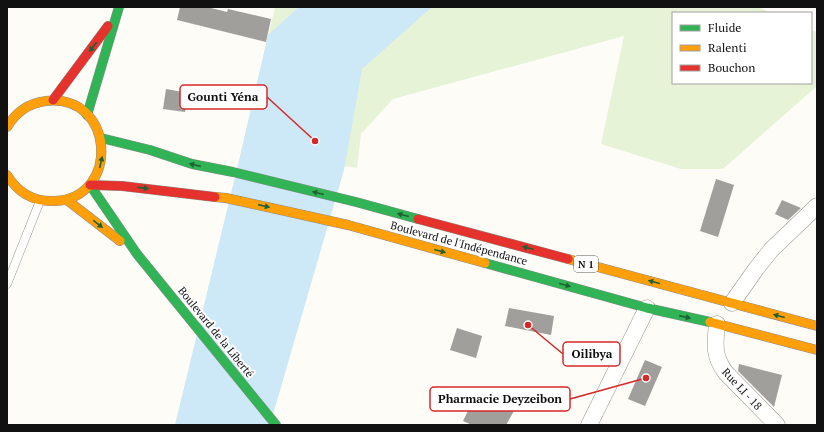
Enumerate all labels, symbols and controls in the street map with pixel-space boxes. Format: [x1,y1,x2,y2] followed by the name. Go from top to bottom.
[672,12,812,84] legend
[708,20,741,35] text: Fluide
[708,40,747,55] text: Ralenti
[89,41,97,52] one-way arrow
[708,60,755,75] text: Bouchon
[180,85,267,109] callout: Gounti Yéna
[188,89,259,104] text: Gounti Yéna
[98,156,104,169] one-way arrow
[189,161,201,167] one-way arrow
[137,185,149,191] one-way arrow
[312,189,324,195] one-way arrow
[257,204,270,210] one-way arrow
[397,211,409,217] one-way arrow
[389,218,529,268] street label: Boulevard de l'Indépendance
[92,219,103,228] one-way arrow
[522,245,534,251] one-way arrow
[434,248,446,254] one-way arrow
[574,256,598,272] road number: N 1
[648,279,660,285] one-way arrow
[559,282,571,288] one-way arrow
[175,284,257,380] street label: Boulevard de la Liberté
[773,313,785,319] one-way arrow
[679,314,691,320] one-way arrow
[563,342,620,366] callout: Oilibya
[572,346,613,361] text: Oilibya
[719,365,765,413] street label: Rue LI - 18
[430,387,570,411] callout: Pharmacie Deyzeibon
[438,391,562,406] text: Pharmacie Deyzeibon

